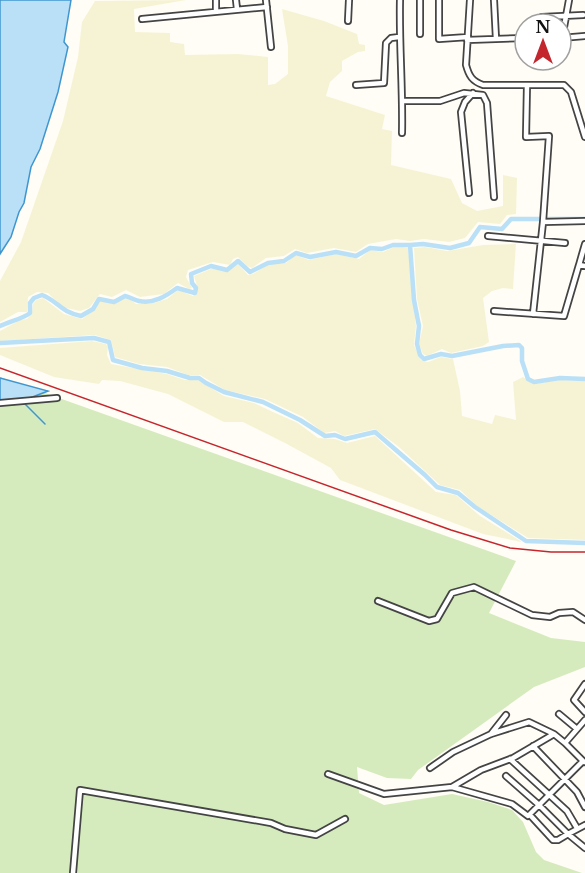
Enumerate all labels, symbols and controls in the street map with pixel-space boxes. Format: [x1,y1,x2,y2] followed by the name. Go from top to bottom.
[513,12,573,72] north arrow
[535,17,551,37] text: N

